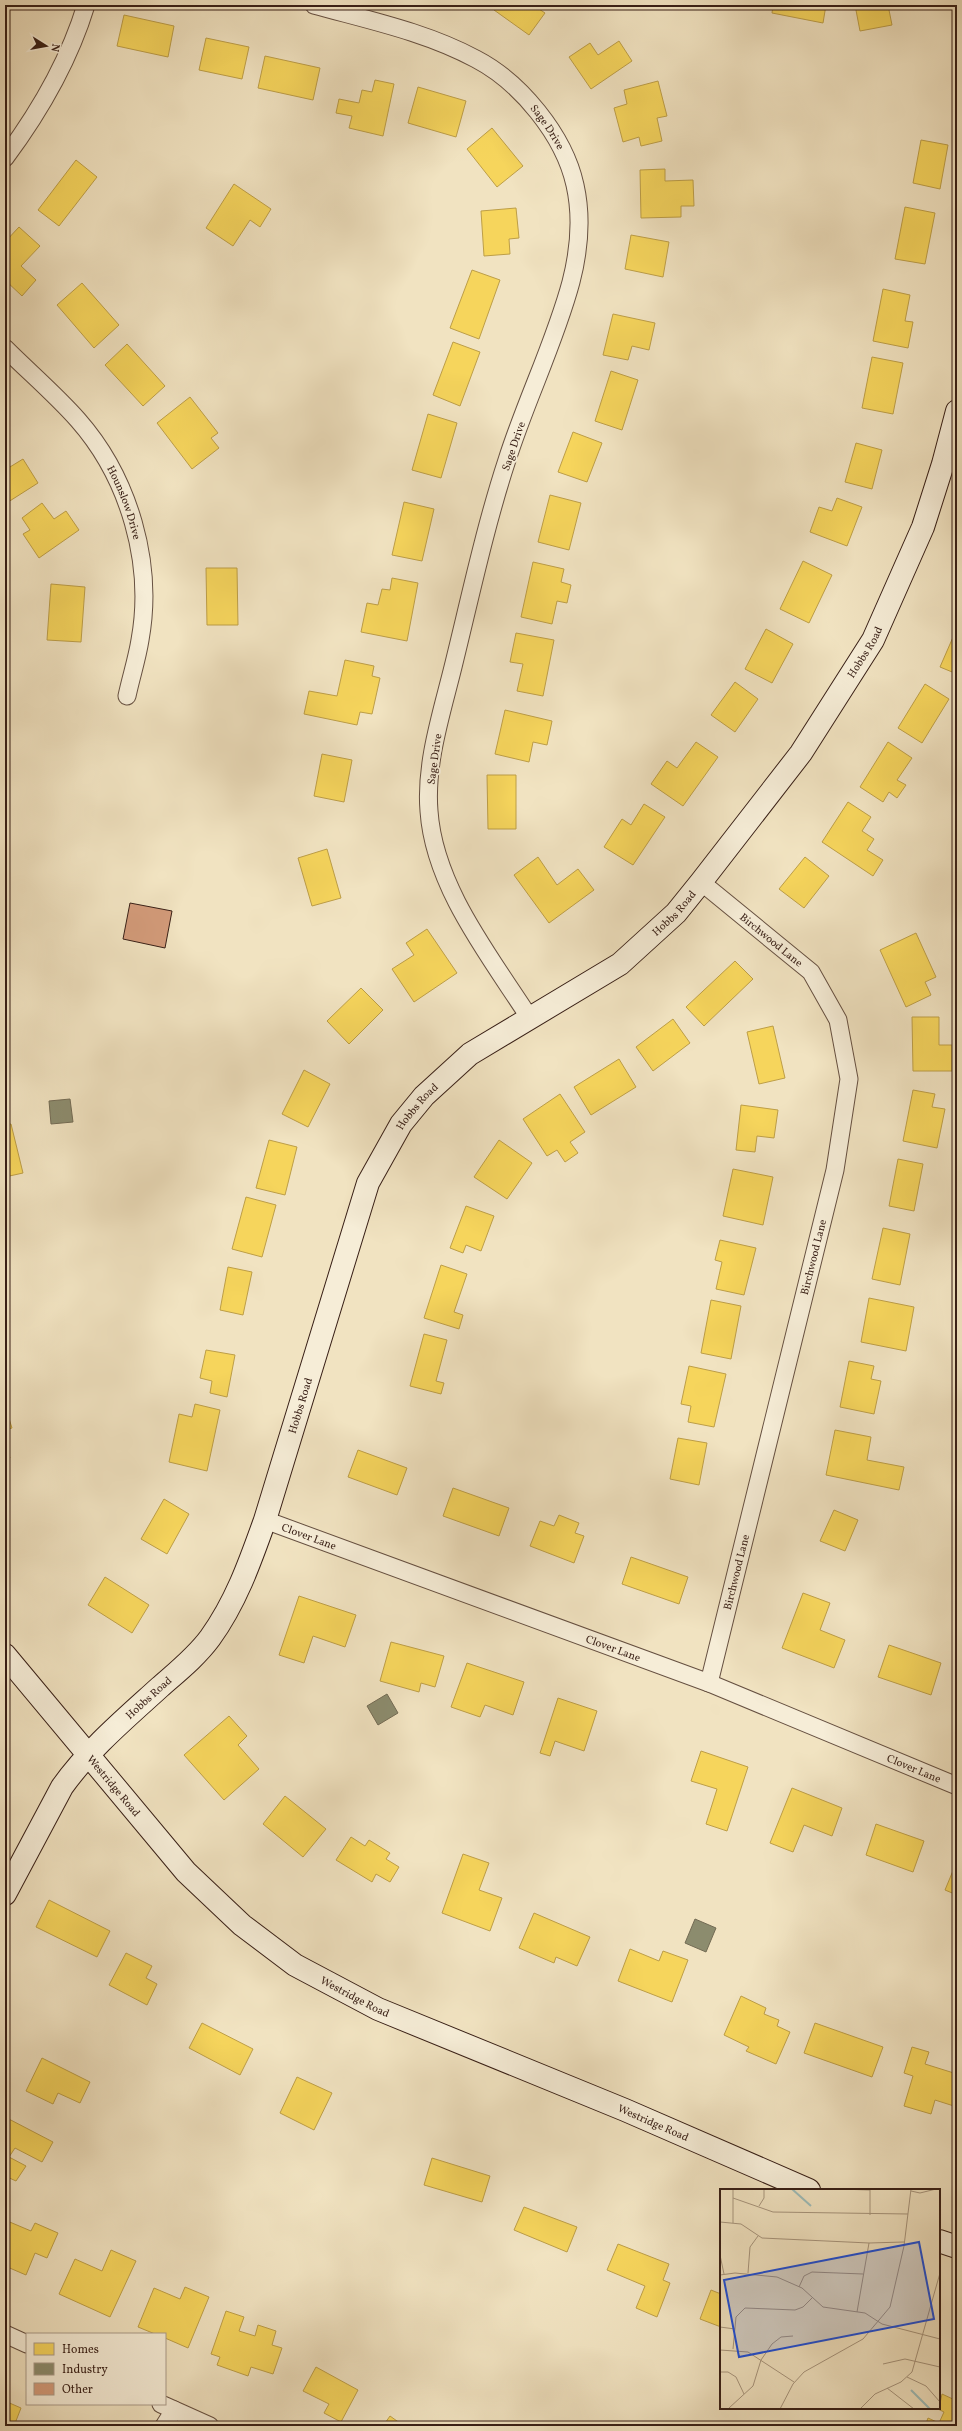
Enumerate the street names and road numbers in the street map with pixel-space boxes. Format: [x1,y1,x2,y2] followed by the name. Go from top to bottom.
[526,102,567,153] street label: Sage Drive
[499,420,530,473] street label: Sage Drive
[102,463,143,541] street label: Hounslow Drive
[845,624,887,681] street label: Hobbs Road
[424,733,446,786] street label: Sage Drive
[649,888,700,940] street label: Hobbs Road
[736,910,805,971] street label: Birchwood Lane
[393,1081,442,1133] street label: Hobbs Road
[798,1218,831,1297] street label: Birchwood Lane
[286,1376,317,1436] street label: Hobbs Road
[279,1521,338,1555] street label: Clover Lane
[721,1533,754,1612] street label: Birchwood Lane
[583,1632,642,1666] street label: Clover Lane
[123,1674,176,1723] street label: Hobbs Road
[884,1752,943,1787] street label: Clover Lane
[83,1753,143,1821] street label: Westridge Road
[317,1974,391,2022] street label: Westridge Road
[615,2102,691,2146] street label: Westridge Road

